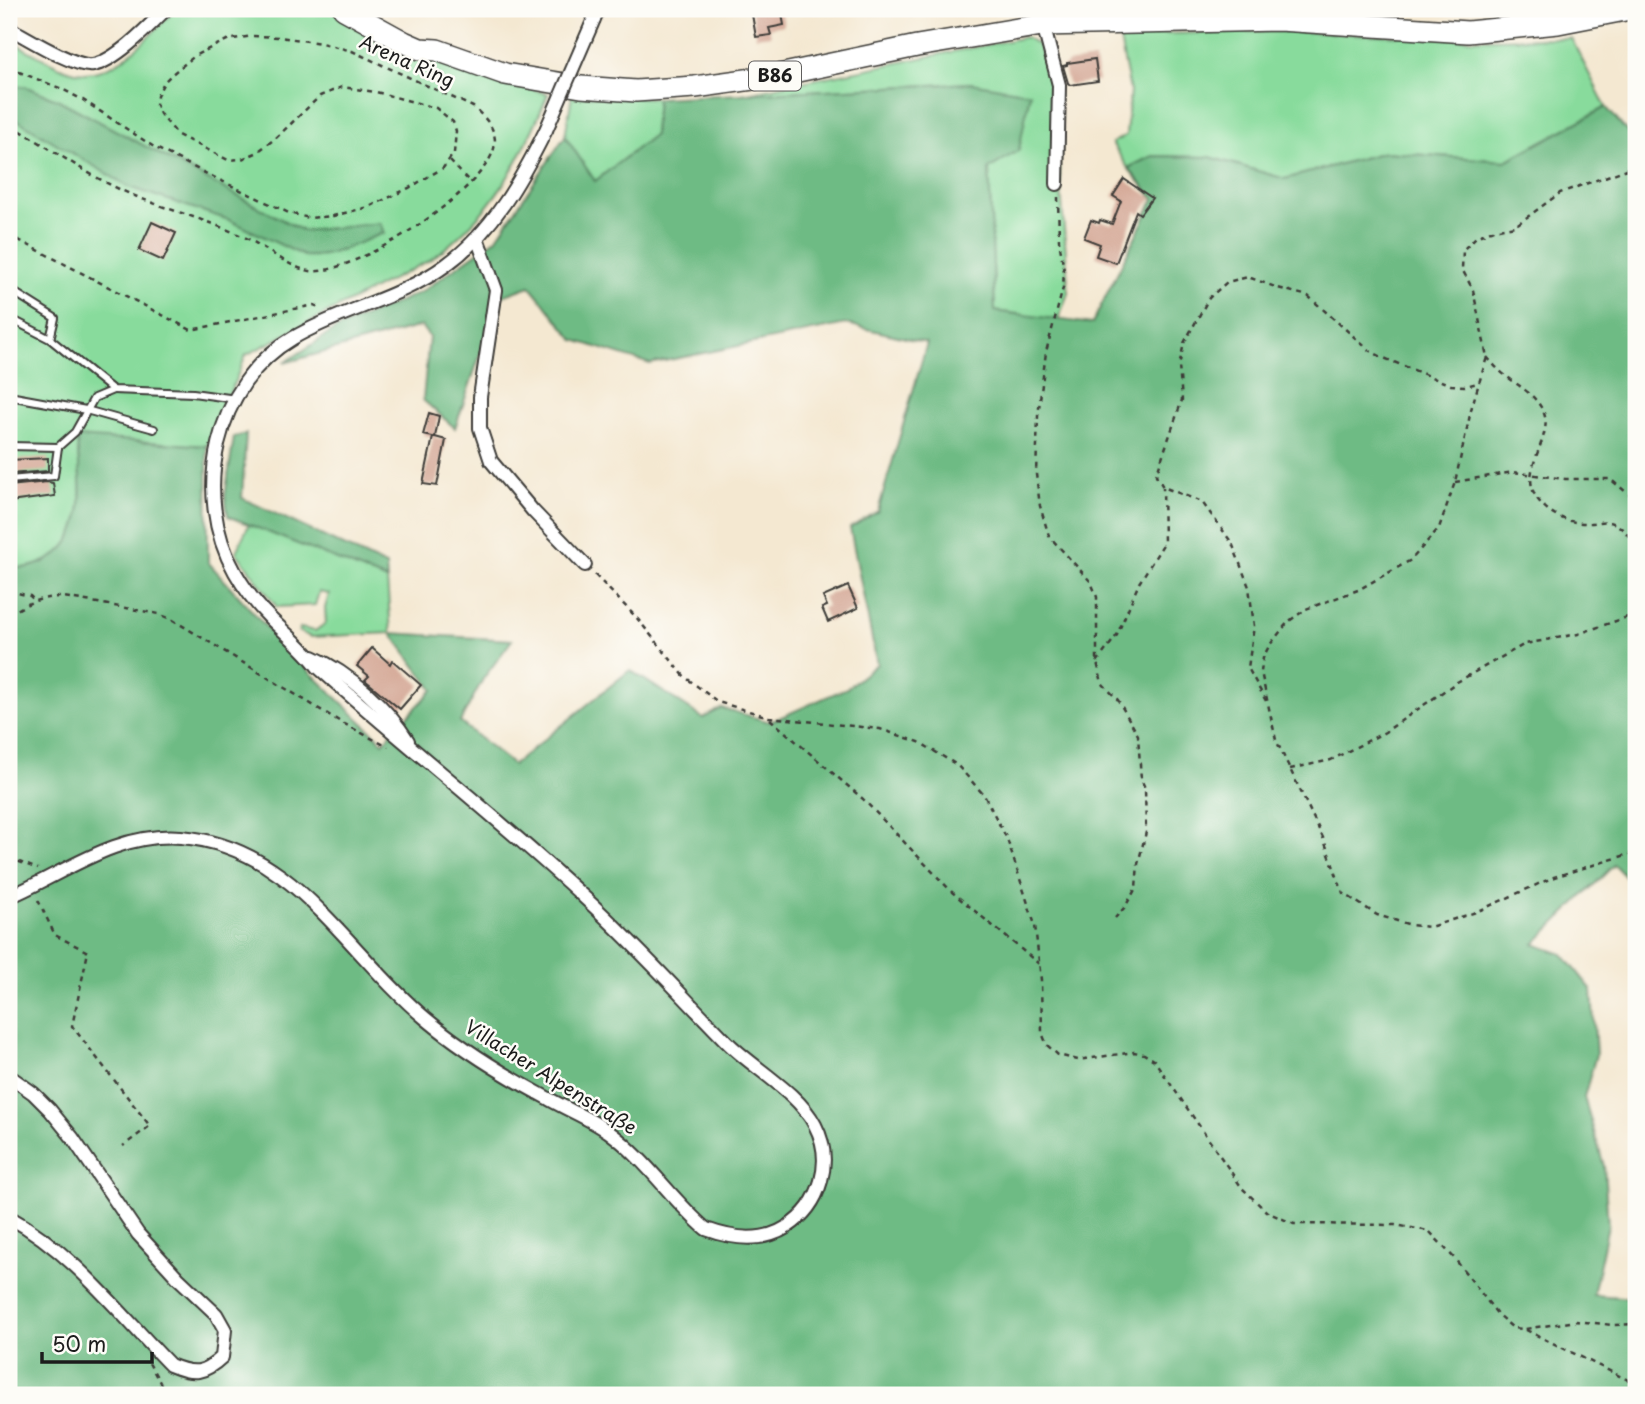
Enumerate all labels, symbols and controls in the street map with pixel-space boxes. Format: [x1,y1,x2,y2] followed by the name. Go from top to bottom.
[356,27,459,93] street label: Arena Ring
[749,62,801,90] road number: B86
[460,1012,643,1140] street label: Villacher Alpenstraße
[42,1320,152,1364] scale bar
[52,1327,106,1359] text: 50 m

